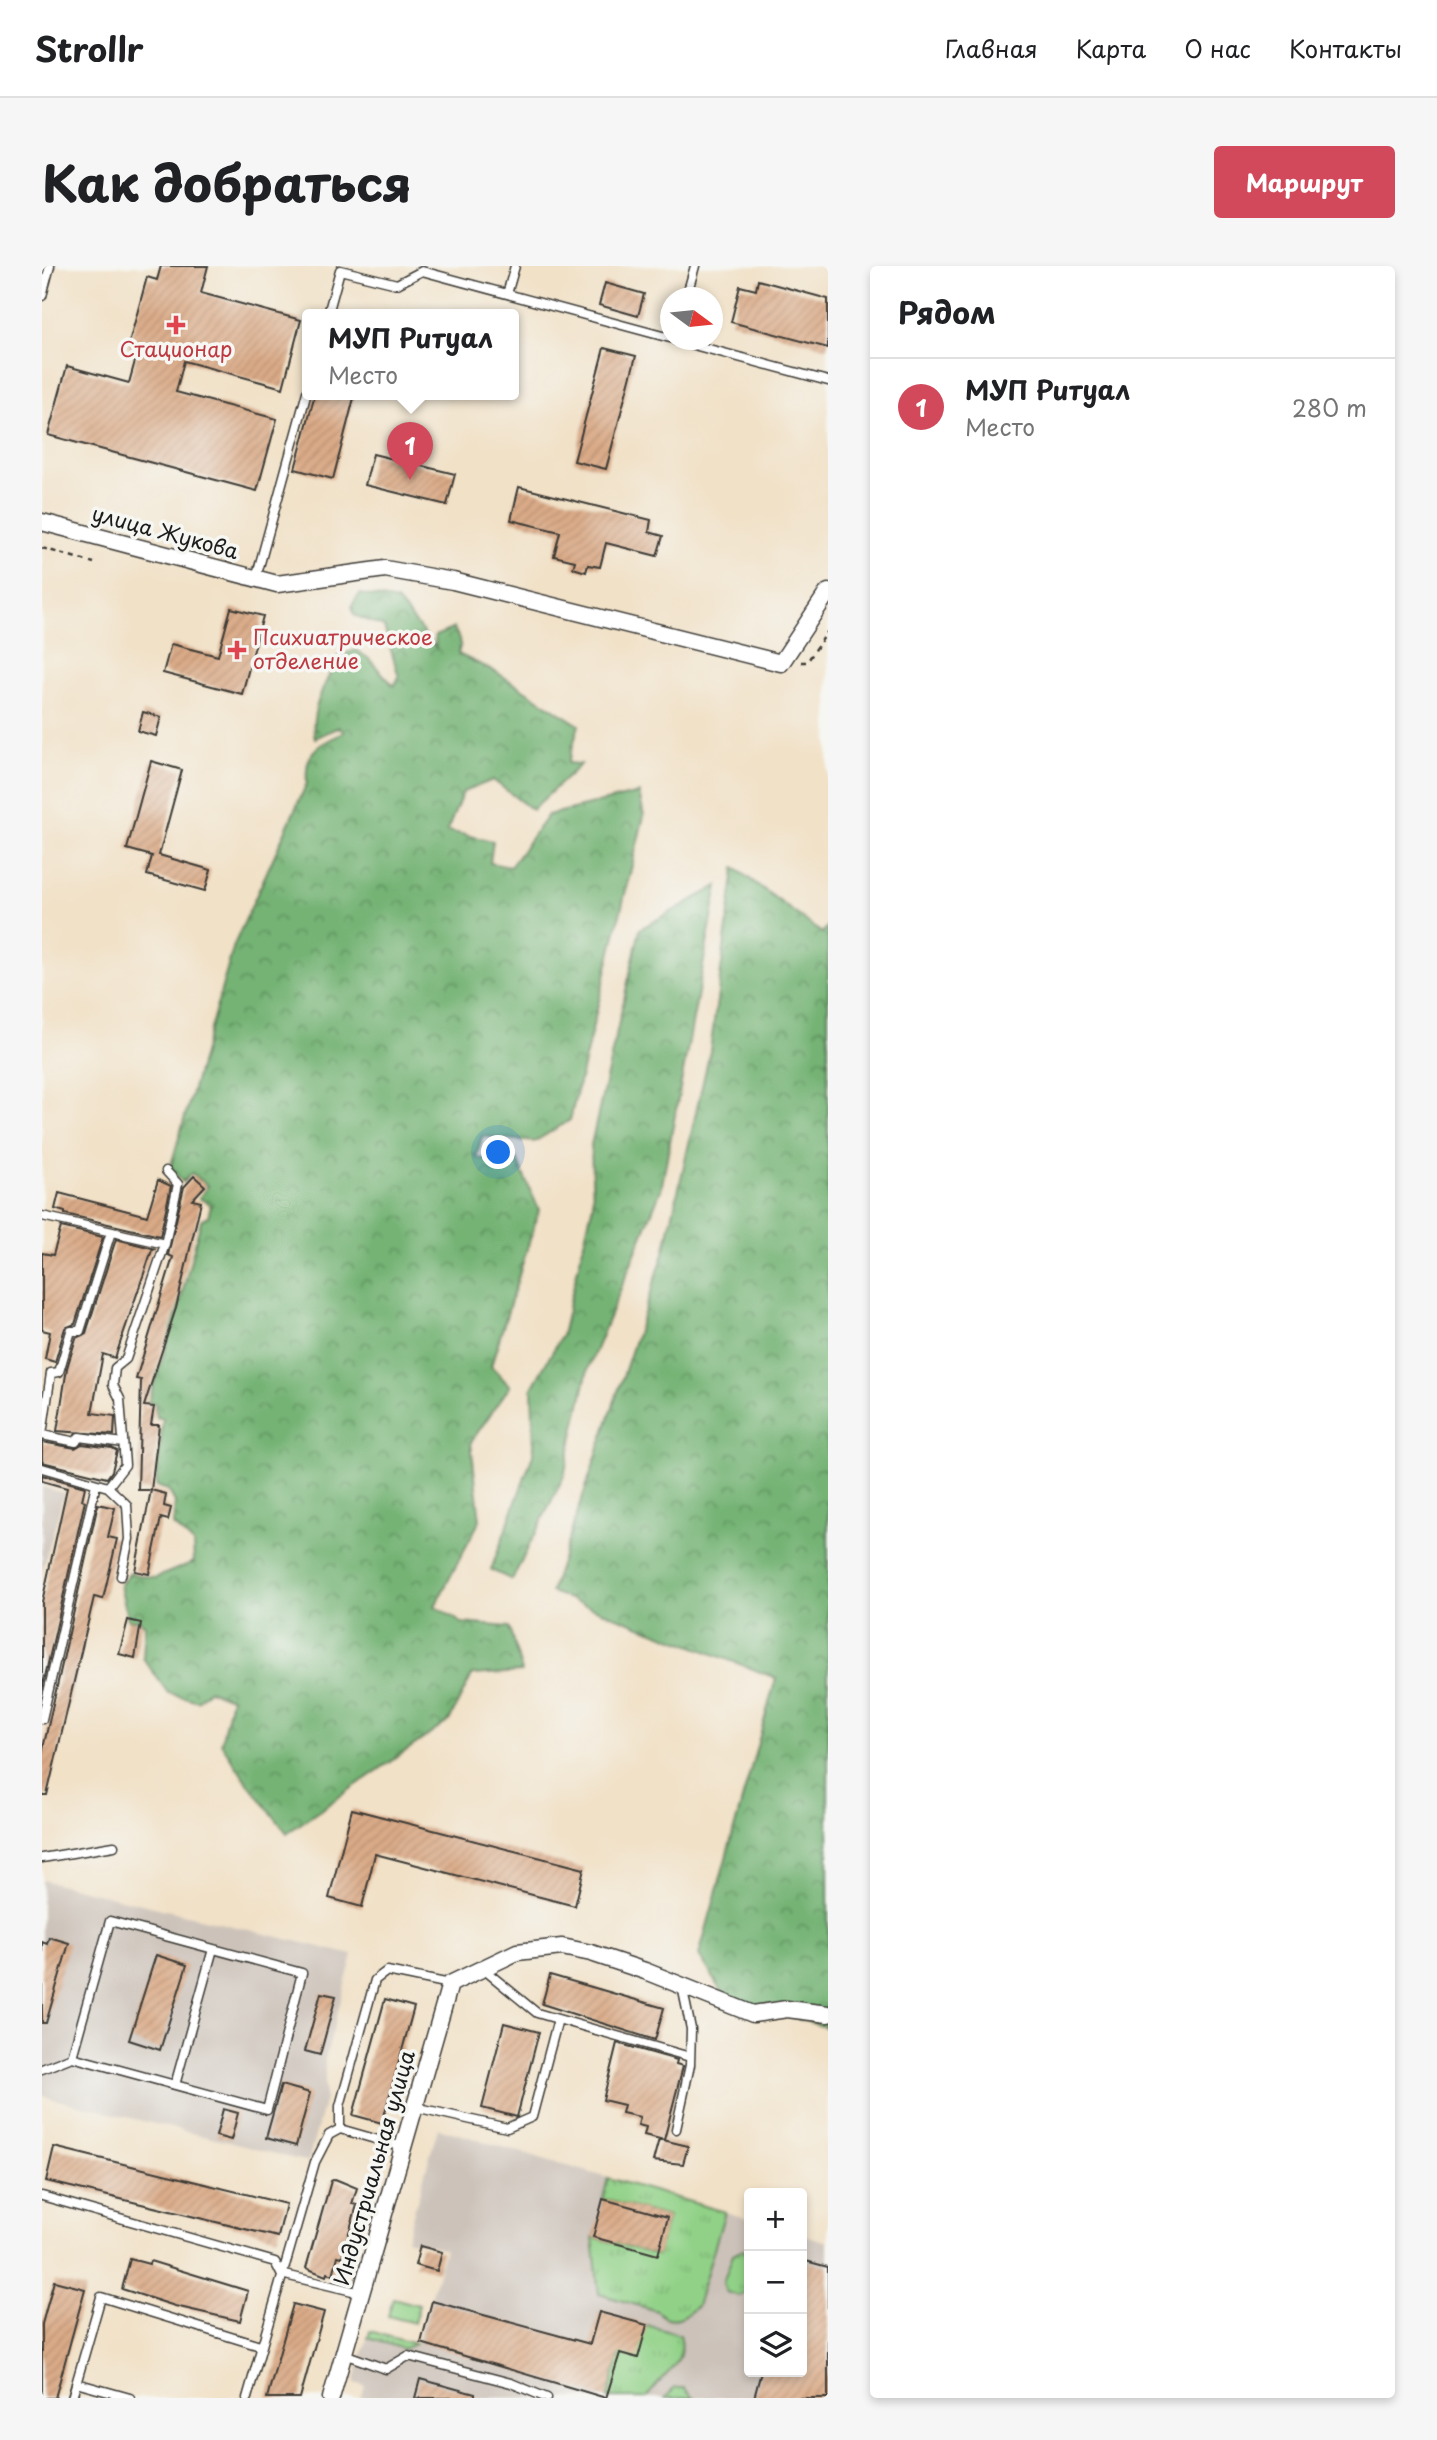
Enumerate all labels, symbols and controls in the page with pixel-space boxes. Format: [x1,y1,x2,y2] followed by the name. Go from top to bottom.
[35,23,144,73] text: Strollr
[945,30,1038,66] text: Главная
[1076,30,1146,66] text: Карта
[1184,30,1251,66] text: О нас
[1289,30,1402,66] text: Контакты
[42,145,412,219] text: Как добраться
[1214,146,1395,218] button: Маршрут
[660,287,723,350] north arrow
[898,289,996,334] text: Рядом
[302,309,519,400] popup
[166,315,186,335] marker: Стационар
[328,318,493,357] text: МУП Ритуал
[120,332,232,364] place label: Стационар
[328,357,398,392] text: Место
[965,370,1130,409] text: МУП Ритуал
[916,390,927,425] text: 1
[1292,390,1367,425] text: 280 m
[965,409,1035,444] text: Место
[387,422,433,480] pin: 1
[89,496,242,566] street label: улица Жукова
[253,620,433,676] place label: Психиатрическое отделение
[227,640,247,660] marker: Психиатрическое отделение
[481,1135,515,1169] your location
[324,2045,422,2289] street label: Индустриальная улица
[744,2188,807,2377] map controls
[744,2188,807,2251] button: +
[744,2251,807,2314] button: −
[744,2314,807,2377] button: layers

